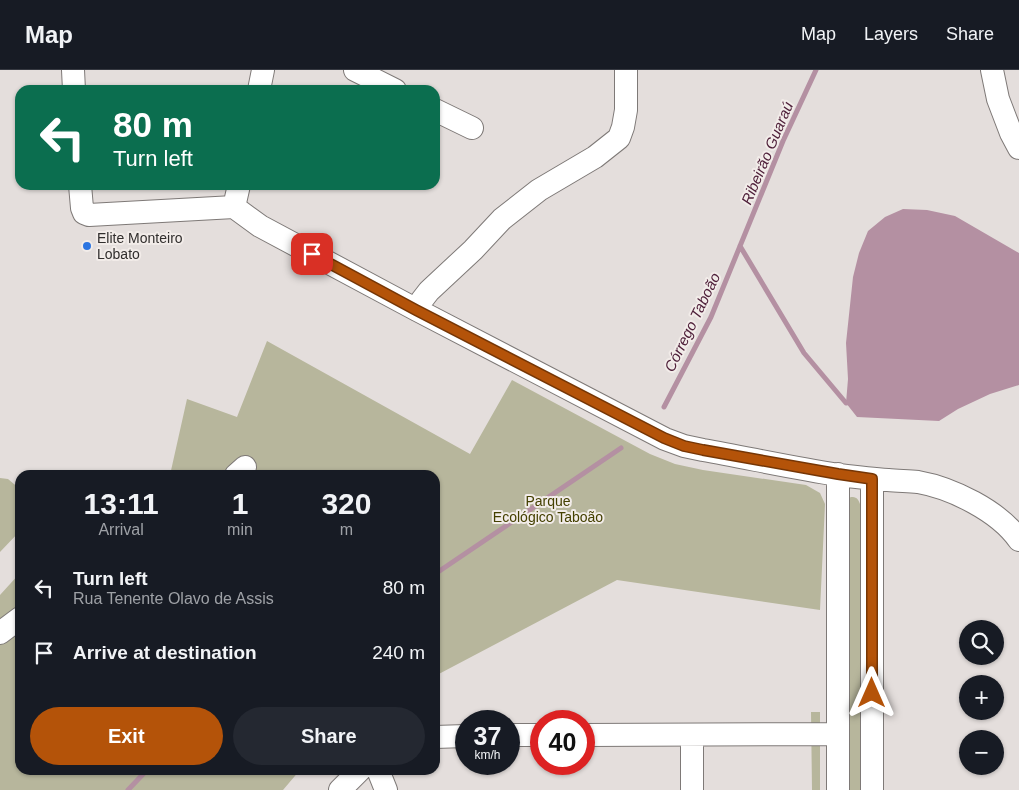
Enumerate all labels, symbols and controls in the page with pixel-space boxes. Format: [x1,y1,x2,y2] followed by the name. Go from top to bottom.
[25,21,73,48] text: Map
[801,24,836,44] text: Map
[864,24,918,44] text: Layers
[946,24,994,44] text: Share
[738,98,797,207] water label: Ribeirão Guaraú
[30,105,95,170] icon: left
[113,105,193,144] text: 80 m
[113,146,193,171] text: Turn left
[97,230,183,262] place label: Elite Monteiro Lobato
[291,233,333,275] pin
[81,240,93,252] marker: Elite Monteiro Lobato
[298,240,326,268] icon: arrive
[661,270,723,374] water label: Córrego Taboão
[84,487,159,520] text: 13:11
[232,487,248,520] text: 1
[321,487,371,520] text: 320
[493,493,603,525] park label: Parque Ecológico Taboão
[98,521,144,538] text: Arrival
[227,521,253,538] text: min
[340,521,353,538] text: m
[73,568,148,589] text: Turn left
[30,574,58,602] icon: left
[383,577,425,598] text: 80 m
[73,590,274,607] text: Rua Tenente Olavo de Assis
[959,620,1004,775] map controls
[959,620,1004,665] button: search
[30,639,58,667] icon: arrive
[73,642,257,663] text: Arrive at destination
[372,642,425,663] text: 240 m
[845,666,897,718] position arrow
[959,675,1004,720] button: +
[30,707,223,765] button: Exit
[233,707,425,765] button: Share
[530,710,595,775] speed limit sign: 40
[474,722,501,750] text: 37
[959,730,1004,775] button: −
[474,748,501,762] text: km/h

